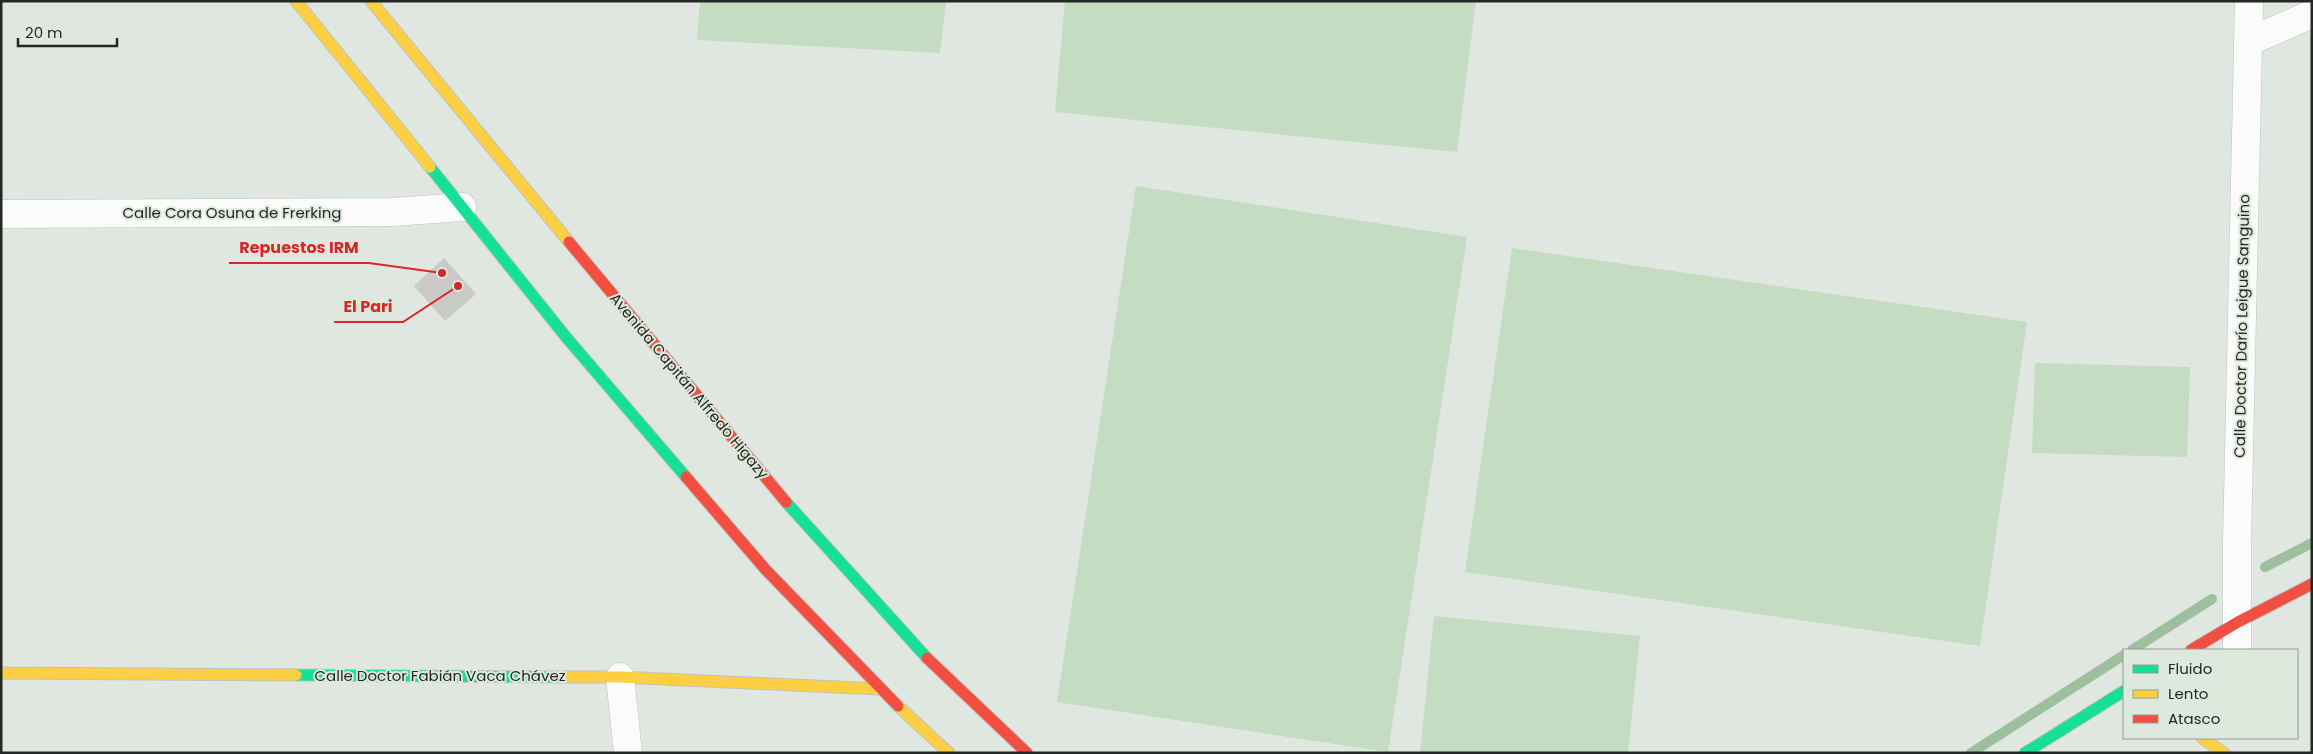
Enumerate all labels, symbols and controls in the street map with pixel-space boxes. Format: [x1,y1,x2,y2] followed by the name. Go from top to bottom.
[18,15,116,47] scale bar
[25,22,63,43] text: 20 m
[2229,194,2254,458] street label: Calle Doctor Darío Leigue Sanguino
[123,202,341,223] street label: Calle Cora Osuna de Frerking
[229,232,369,263] callout: Repuestos IRM
[239,236,359,259] text: Repuestos IRM
[605,288,774,484] street label: Avenida Capitán Alfredo Higazy
[334,291,403,322] callout: El Pari
[343,295,393,318] text: El Pari
[2123,649,2298,739] legend
[2168,658,2212,679] text: Fluido
[314,665,566,686] street label: Calle Doctor Fabián Vaca Chávez
[2168,683,2208,704] text: Lento
[2168,708,2220,729] text: Atasco

